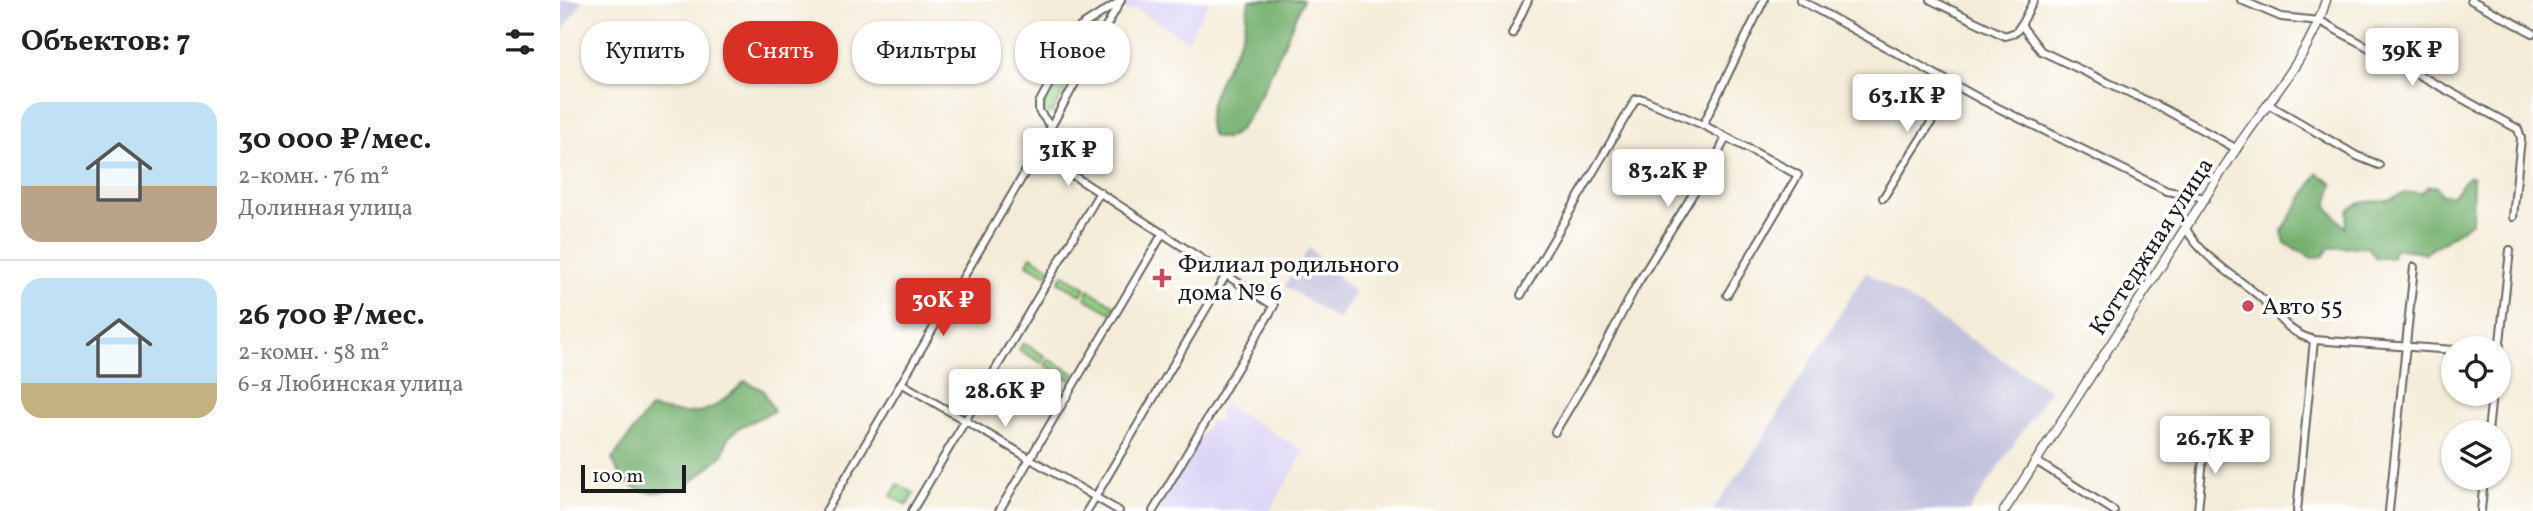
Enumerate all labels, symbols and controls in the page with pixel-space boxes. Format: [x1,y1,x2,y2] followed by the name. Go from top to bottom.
[21,21,191,63] text: Объектов: 7
[581,21,709,84] chip: Купить
[723,21,838,84] chip: Снять
[852,21,1001,84] chip: Фильтры
[1015,21,1130,84] chip: Новое
[501,23,539,61] icon: filters
[2363,28,2461,88] pin: 39K ₽
[2381,35,2443,67] text: 39K ₽
[1842,74,1972,134] pin: 63.1K ₽
[1868,81,1946,113] text: 63.1K ₽
[238,119,432,161] text: 30 000 ₽/мес.
[1019,128,1117,188] pin: 31K ₽
[77,130,161,214] icon: home
[1039,135,1097,167] text: 31K ₽
[1603,150,1733,209] pin: 83.2K ₽
[2082,151,2223,343] street label: Коттеджная улица
[1628,156,1708,188] text: 83.2K ₽
[238,161,389,193] text: 2-комн. · 76 m²
[238,193,413,225] text: Долинная улица
[1178,249,1399,311] place label: Филиал родильного дома № 6
[1152,268,1172,288] marker: Филиал родильного дома № 6
[894,278,992,338] pin: 30K ₽
[912,285,974,317] text: 30K ₽
[2262,291,2343,325] place label: Авто 55
[238,295,425,337] text: 26 700 ₽/мес.
[2240,298,2256,314] marker: Авто 55
[77,306,161,390] icon: home
[2441,336,2511,490] map controls
[2441,336,2511,406] button: locate
[238,337,389,369] text: 2-комн. · 58 m²
[238,369,464,401] text: 6-я Любинская улица
[940,370,1070,429] pin: 28.6K ₽
[965,376,1045,408] text: 28.6K ₽
[2150,416,2280,476] pin: 26.7K ₽
[2441,420,2511,490] button: layers
[2176,423,2254,455] text: 26.7K ₽
[581,462,686,494] scale bar
[592,464,643,490] text: 100 m

